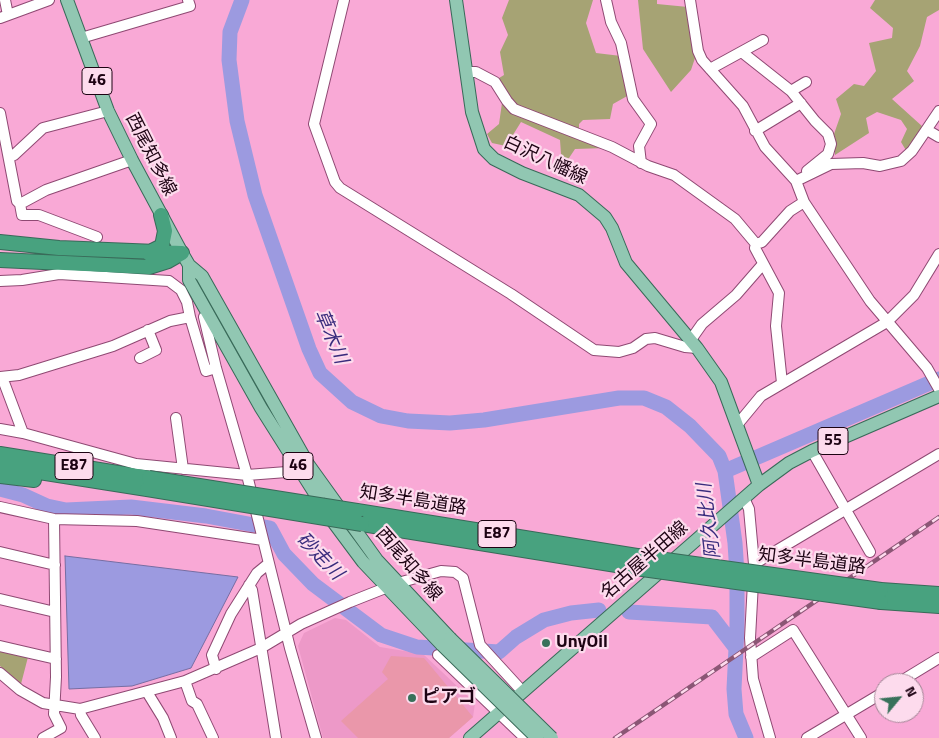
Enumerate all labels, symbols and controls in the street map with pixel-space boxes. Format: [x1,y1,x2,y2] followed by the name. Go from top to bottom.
[82,68,112,94] road number: 46
[120,110,180,200] street label: 西尾知多線
[500,132,590,190] street label: 白沢八幡線
[308,306,352,368] water label: 草木川
[818,428,848,454] road number: 55
[55,452,93,480] road number: E87
[283,452,313,480] road number: 46
[358,482,468,520] street label: 知多半島道路
[694,482,726,560] water label: 阿久比川
[597,517,693,605] street label: 名古屋半田線
[478,520,516,548] road number: E87
[370,524,446,606] street label: 西尾知多線
[291,529,347,585] water label: 砂走川
[757,545,867,579] street label: 知多半島道路
[556,632,608,654] place label: UnyOil
[540,637,552,649] marker: UnyOil
[874,673,924,723] north arrow
[900,682,923,700] text: N
[422,687,476,709] place label: ピアゴ
[406,692,418,704] marker: ピアゴ

